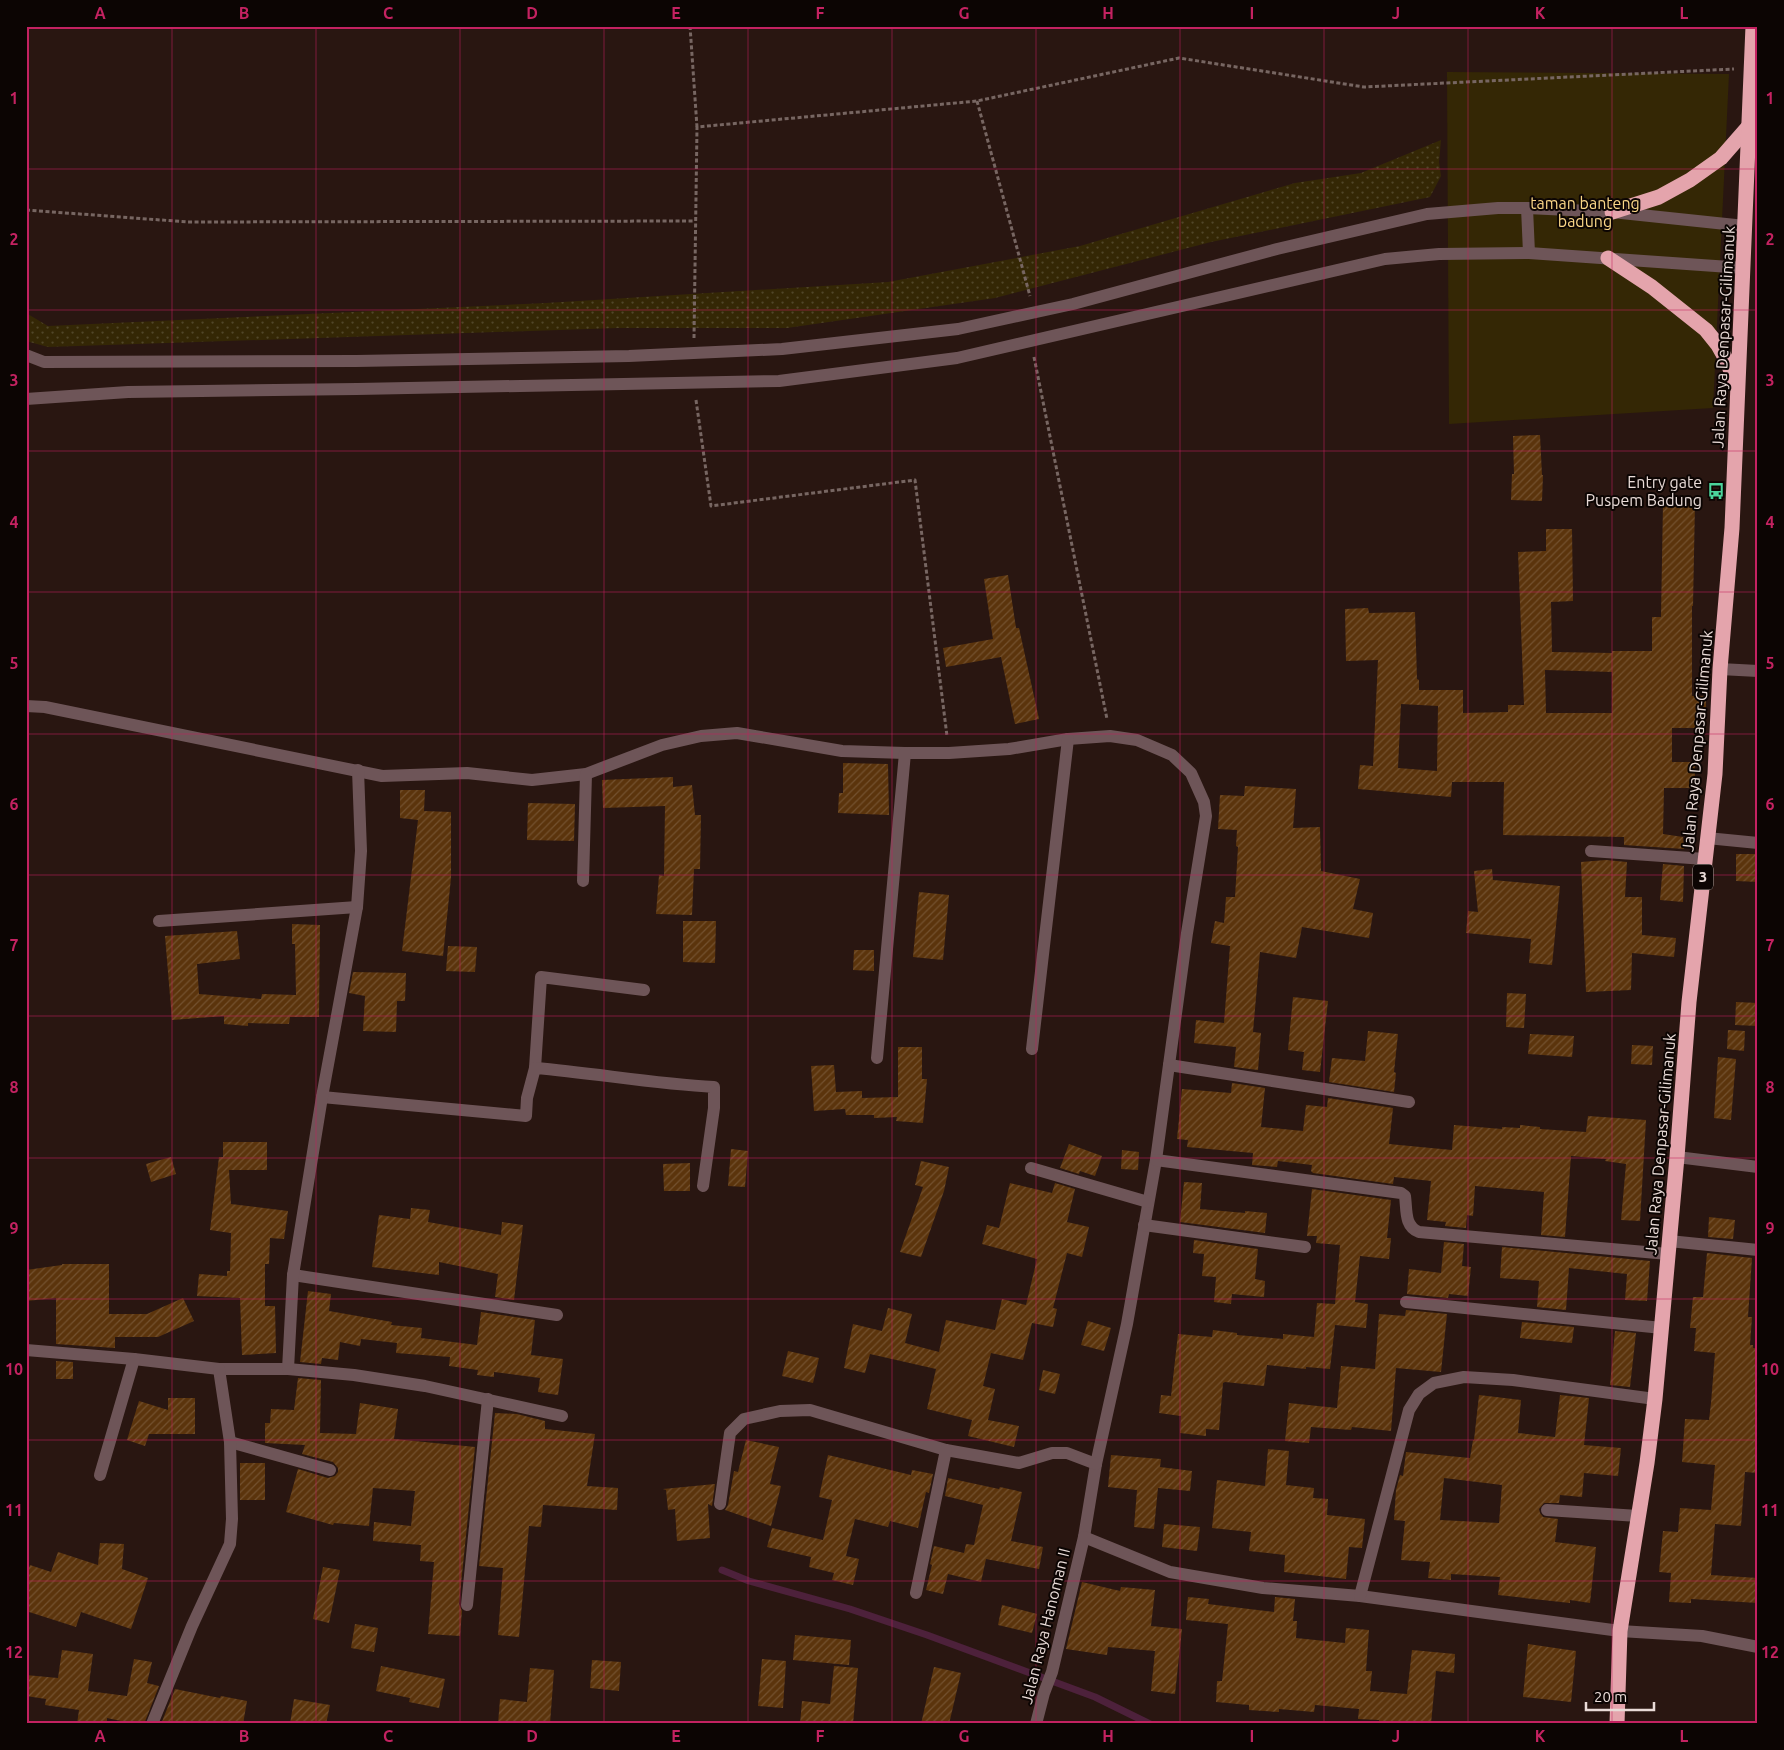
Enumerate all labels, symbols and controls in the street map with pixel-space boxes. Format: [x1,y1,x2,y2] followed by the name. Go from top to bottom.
[94,4,106,22] text: A
[239,4,249,22] text: B
[383,4,393,22] text: C
[526,4,538,22] text: D
[671,4,681,22] text: E
[816,4,825,22] text: F
[958,4,970,22] text: G
[1102,4,1114,22] text: H
[1250,4,1254,22] text: I
[1392,4,1400,22] text: J
[1535,4,1546,22] text: K
[1680,4,1689,22] text: L
[9,89,19,107] text: 1
[1765,89,1775,107] text: 1
[1530,194,1640,230] park label: taman banteng badung
[1708,225,1738,449] street label: Jalan Raya Denpasar-Gilimanuk
[9,230,19,248] text: 2
[1765,230,1775,248] text: 2
[9,371,19,389] text: 3
[1765,371,1775,389] text: 3
[1585,473,1702,509] place label: Entry gate Puspem Badung
[1706,481,1726,501] bus stop icon: Entry gate Puspem Badung
[9,513,19,531] text: 4
[1765,513,1775,531] text: 4
[1678,629,1716,853] street label: Jalan Raya Denpasar-Gilimanuk
[9,654,19,672] text: 5
[1765,654,1775,672] text: 5
[9,795,19,813] text: 6
[1765,795,1775,813] text: 6
[1693,864,1713,890] road number: 3
[9,936,19,954] text: 7
[1765,936,1775,954] text: 7
[1641,1032,1679,1256] street label: Jalan Raya Denpasar-Gilimanuk
[9,1078,19,1096] text: 8
[1765,1078,1775,1096] text: 8
[9,1219,19,1237] text: 9
[1765,1219,1775,1237] text: 9
[5,1360,23,1378] text: 10
[1761,1360,1779,1378] text: 10
[5,1501,23,1519] text: 11
[1761,1501,1779,1519] text: 11
[1017,1546,1073,1706] street label: Jalan Raya Hanoman II
[5,1643,23,1661] text: 12
[1761,1643,1779,1661] text: 12
[1586,1680,1654,1712] scale bar
[1594,1688,1627,1705] text: 20 m
[94,1727,106,1745] text: A
[239,1727,249,1745] text: B
[383,1727,393,1745] text: C
[526,1727,538,1745] text: D
[671,1727,681,1745] text: E
[816,1727,825,1745] text: F
[958,1727,970,1745] text: G
[1102,1727,1114,1745] text: H
[1250,1727,1254,1745] text: I
[1392,1727,1400,1745] text: J
[1535,1727,1546,1745] text: K
[1680,1727,1689,1745] text: L

